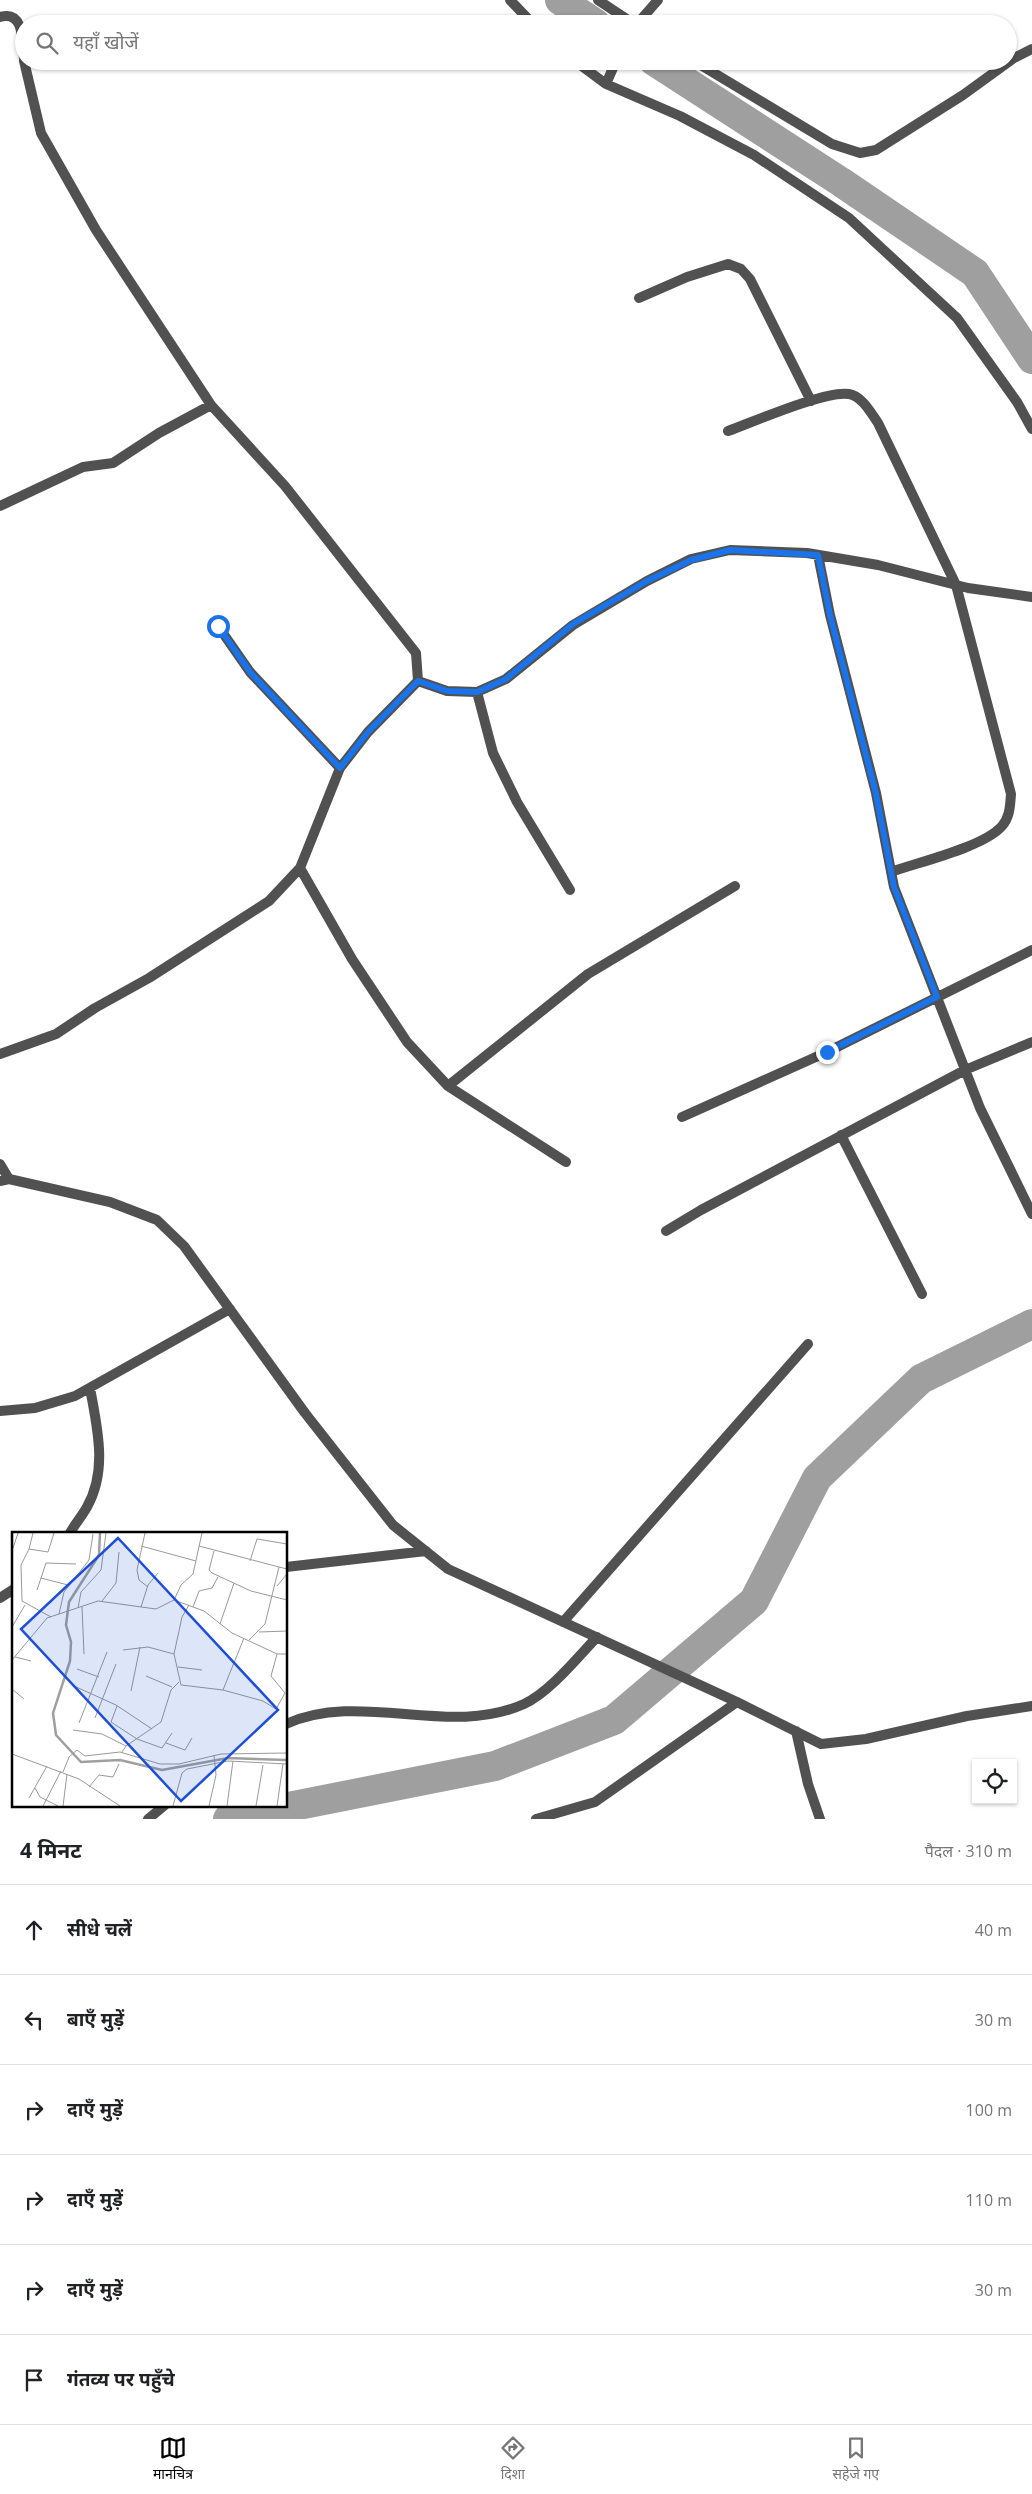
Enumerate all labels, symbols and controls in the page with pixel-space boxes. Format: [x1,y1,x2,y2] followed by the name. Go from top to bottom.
[15,15,1017,70] search box
[33,29,61,57] icon: search
[73,29,139,55] text: यहाँ खोजें
[207,615,230,638] route start
[816,1041,839,1064] route end
[12,1532,288,1806] inset map
[972,1759,1017,1804] map controls
[972,1759,1017,1804] button: locate
[20,1836,82,1864] text: 4 मिनट
[925,1840,1012,1862] text: पैदल · 310 m
[20,1916,48,1944] icon: ahead
[67,1916,132,1942] text: सीधे चलें
[975,1919,1012,1941] text: 40 m
[20,2006,48,2034] icon: left
[67,2006,124,2032] text: बाएँ मुड़ें
[975,2009,1012,2031] text: 30 m
[20,2096,48,2124] icon: right
[67,2096,123,2122] text: दाएँ मुड़ें
[966,2099,1012,2121] text: 100 m
[20,2186,48,2214] icon: right
[67,2186,123,2212] text: दाएँ मुड़ें
[966,2189,1012,2211] text: 110 m
[20,2276,48,2304] icon: right
[67,2276,123,2302] text: दाएँ मुड़ें
[975,2279,1012,2301] text: 30 m
[20,2366,48,2394] icon: arrive
[67,2366,175,2392] text: गंतव्य पर पहुँचे
[153,2434,193,2485] tab: मानचित्र
[499,2434,527,2485] tab: दिशा
[833,2434,879,2485] tab: सहेजे गए

